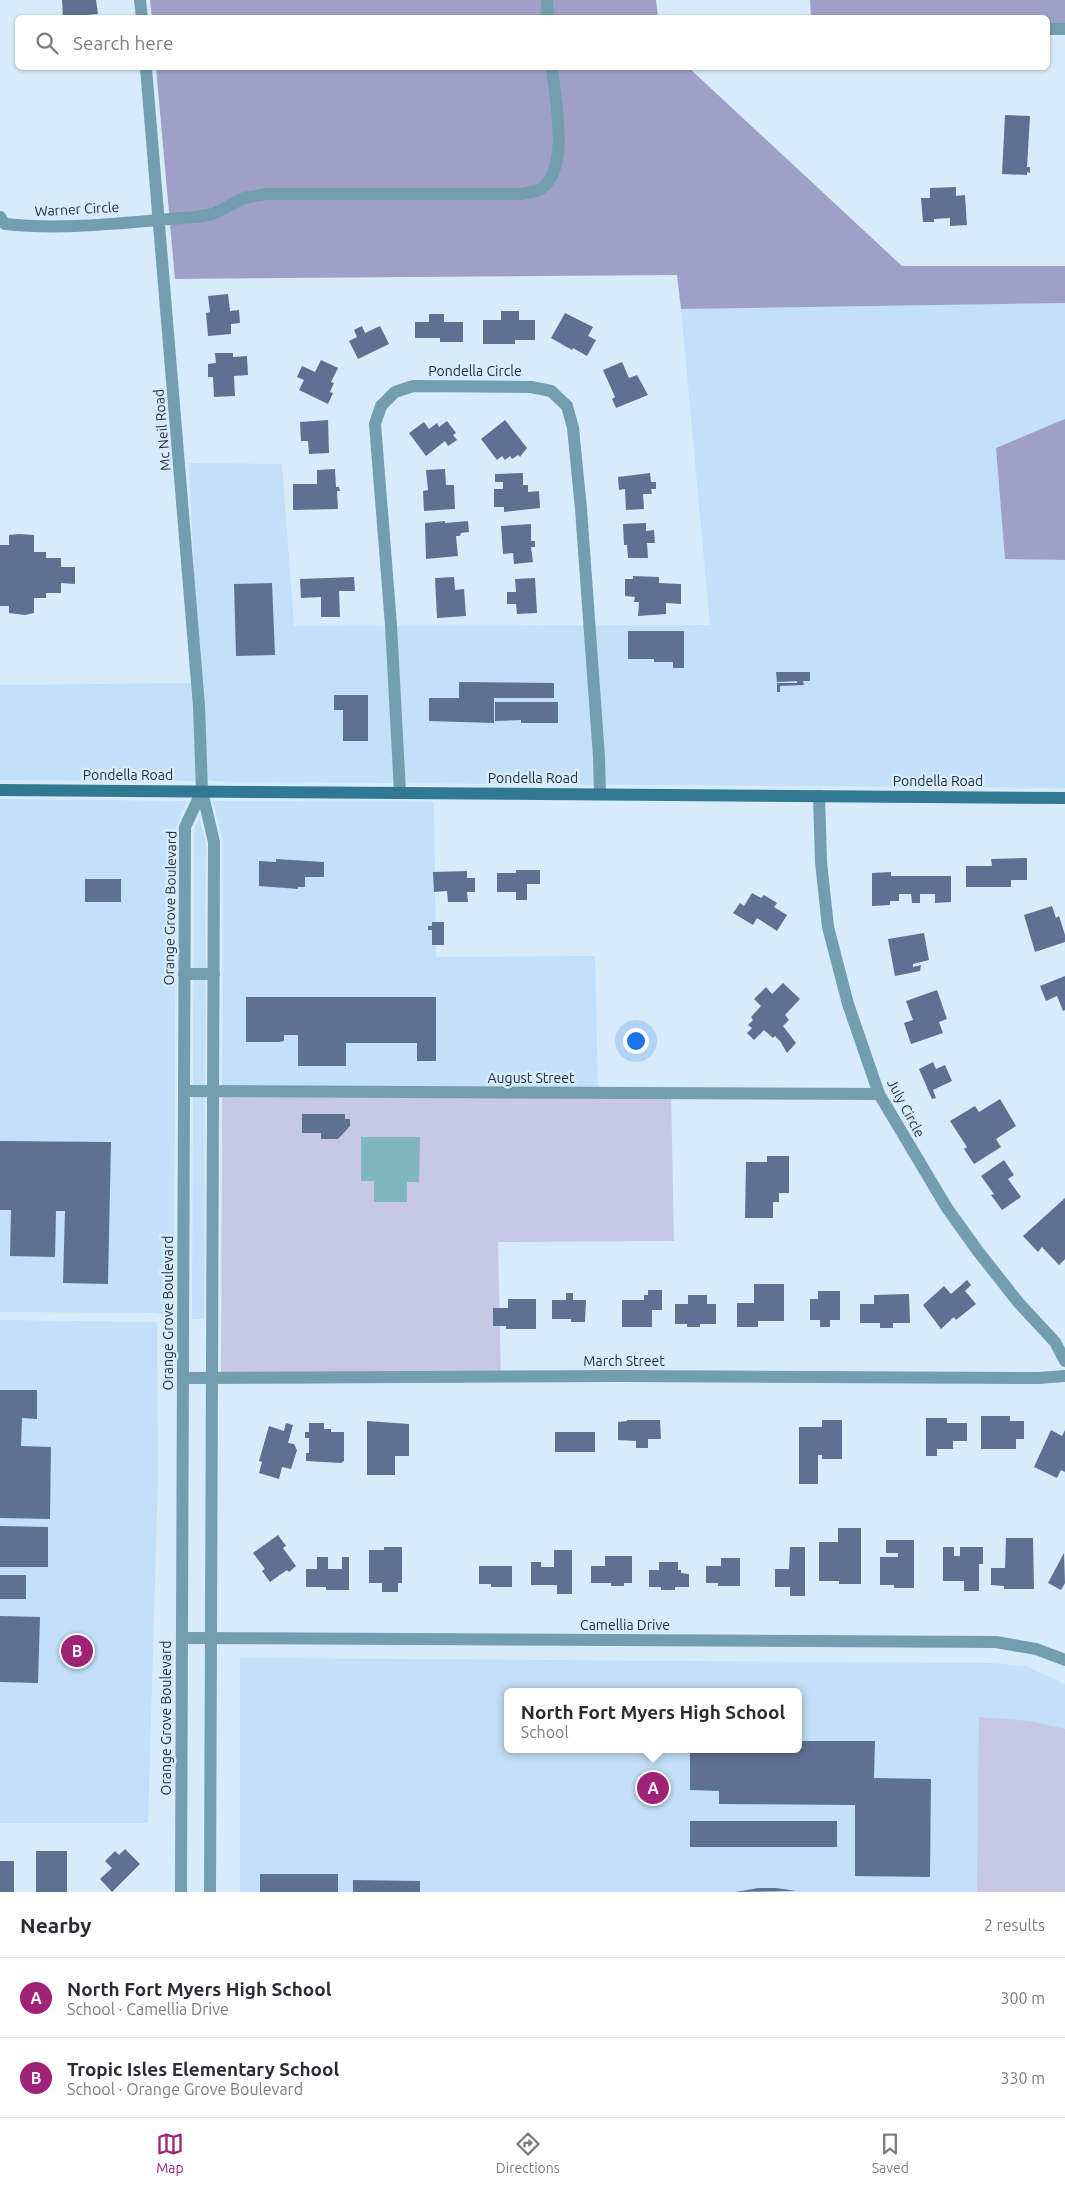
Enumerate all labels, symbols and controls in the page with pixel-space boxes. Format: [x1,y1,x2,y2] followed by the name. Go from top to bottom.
[15,15,1050,70] search box
[33,29,61,57] icon: search
[73,32,173,54] text: Search here
[34,199,120,219] street label: Warner Circle
[428,363,522,379] street label: Pondella Circle
[150,388,174,472] street label: Mc Neil Road
[83,767,173,783] street label: Pondella Road
[488,770,578,786] street label: Pondella Road
[893,773,983,789] street label: Pondella Road
[161,830,179,986] street label: Orange Grove Boulevard
[623,1028,649,1054] your location
[487,1070,575,1086] street label: August Street
[884,1076,928,1140] street label: July Circle
[160,1236,176,1390] street label: Orange Grove Boulevard
[583,1353,665,1369] street label: March Street
[580,1617,670,1633] street label: Camellia Drive
[61,1632,93,1670] pin: B
[158,1641,174,1795] street label: Orange Grove Boulevard
[504,1688,802,1753] popup
[521,1701,785,1723] text: North Fort Myers High School
[521,1723,569,1741] text: School
[637,1769,669,1807] pin: A
[20,1913,91,1937] text: Nearby
[984,1916,1045,1934] text: 2 results
[67,1978,331,2000] text: North Fort Myers High School
[30,1989,42,2007] text: A
[1000,1989,1045,2007] text: 300 m
[67,2000,229,2018] text: School · Camellia Drive
[67,2058,339,2080] text: Tropic Isles Elementary School
[31,2069,41,2087] text: B
[1000,2069,1045,2087] text: 330 m
[67,2080,303,2098] text: School · Orange Grove Boulevard
[156,2130,184,2176] tab: Map
[496,2130,560,2176] tab: Directions
[872,2130,909,2176] tab: Saved

